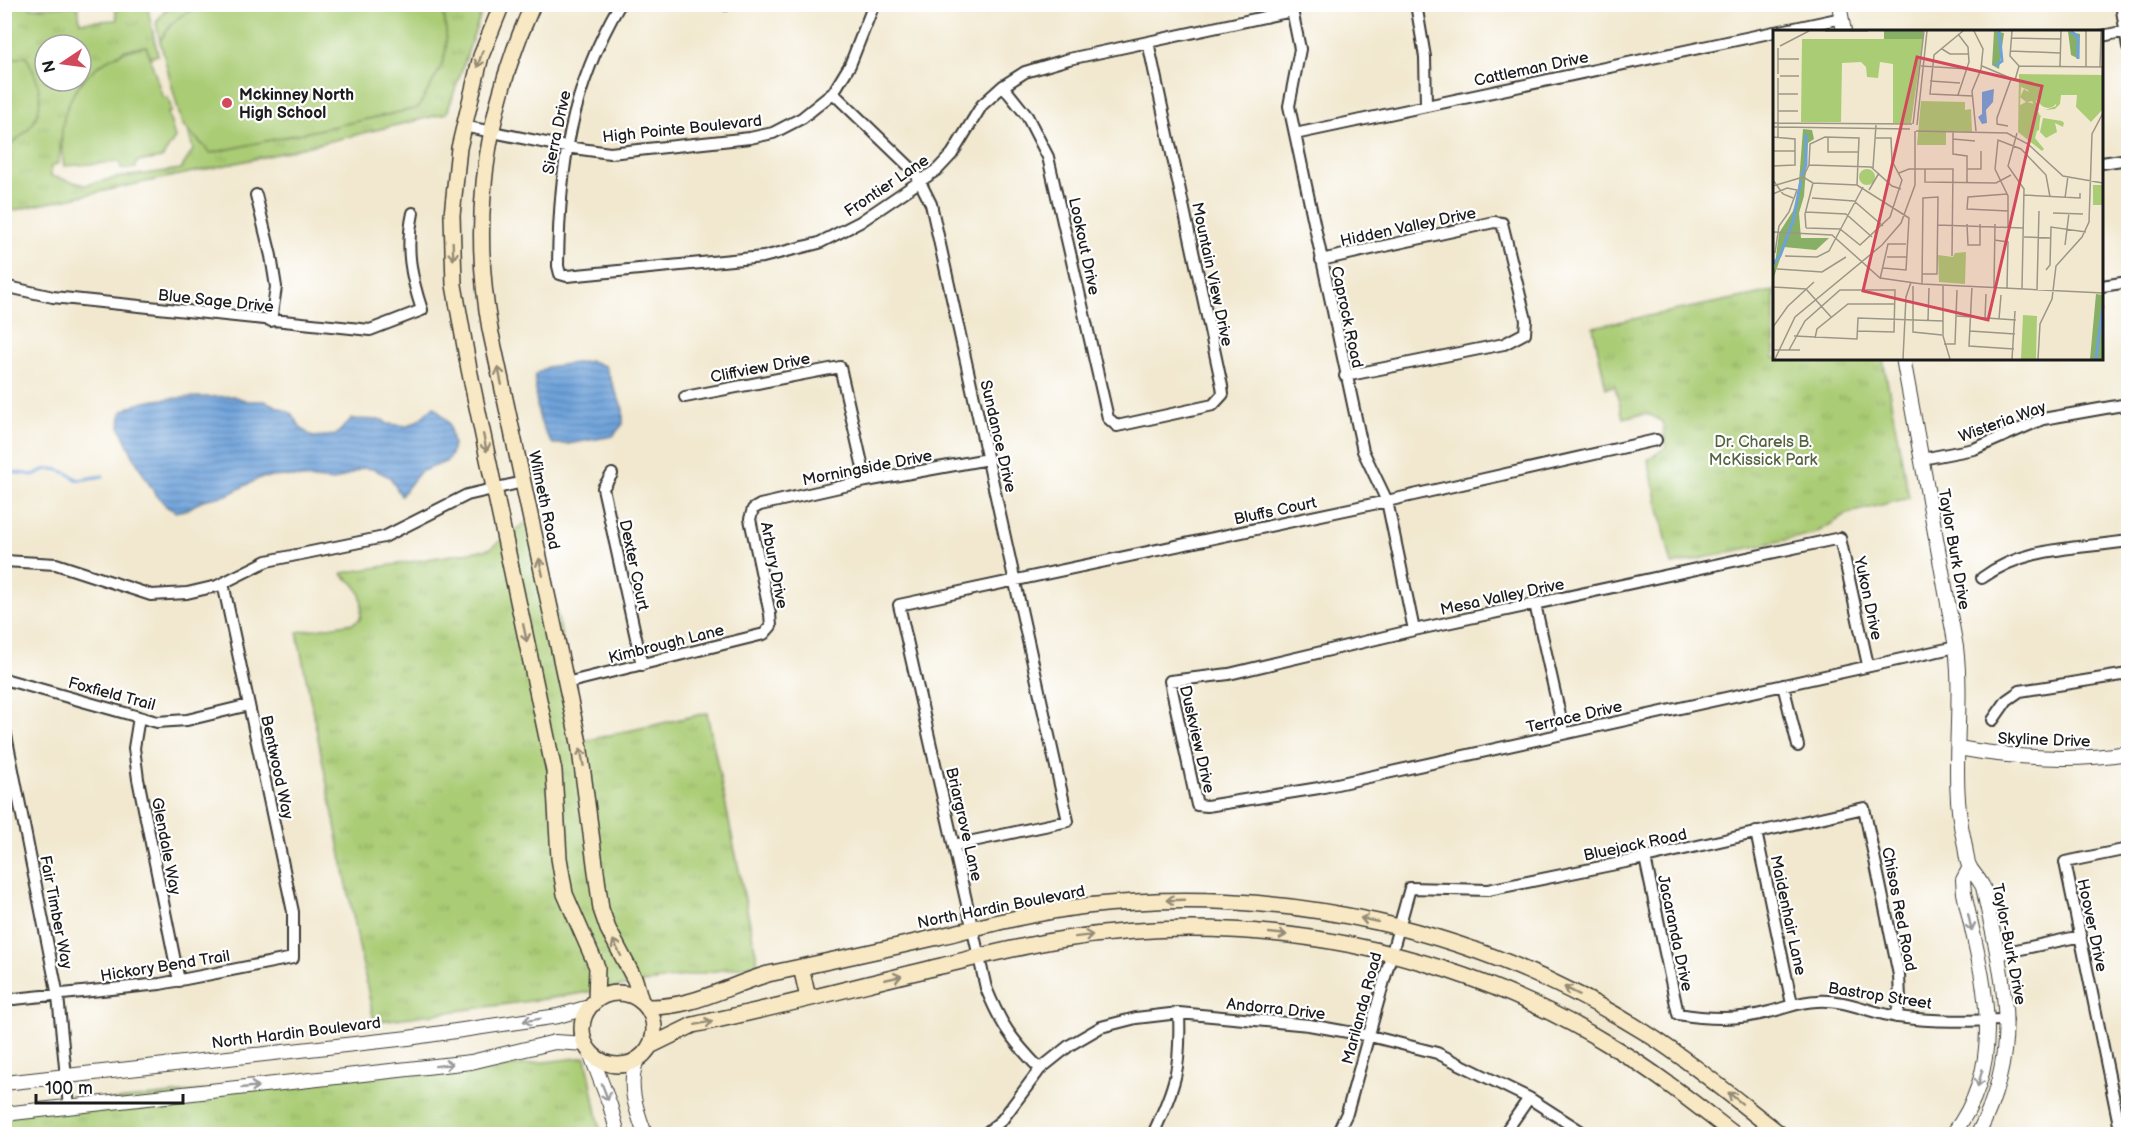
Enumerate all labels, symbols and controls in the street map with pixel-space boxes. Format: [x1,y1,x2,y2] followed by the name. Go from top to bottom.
[1773,30,2103,360] inset map
[33,33,93,93] north arrow
[1472,48,1591,91] street label: Cattleman Drive
[474,49,485,68] one-way arrow
[39,58,60,74] text: N
[239,86,354,123] place label: Mckinney North High School
[539,88,576,176] street label: Sierra Drive
[220,96,234,110] marker: Mckinney North High School
[601,112,763,147] street label: High Pointe Boulevard
[841,151,933,221] street label: Frontier Lane
[1064,196,1103,297] street label: Lookout Drive
[1187,201,1236,348] street label: Mountain View Drive
[1339,204,1478,251] street label: Hidden Valley Drive
[447,240,458,260] one-way arrow
[1326,265,1367,370] street label: Caprock Road
[157,286,275,317] street label: Blue Sage Drive
[709,349,812,387] street label: Cliffview Drive
[494,367,505,386] one-way arrow
[975,378,1020,495] street label: Sundance Drive
[1956,398,2050,447] street label: Wisteria Way
[480,433,491,452] one-way arrow
[1709,433,1818,470] park label: Dr. Charels B. McKissick Park
[801,446,934,490] street label: Morningside Drive
[524,449,563,552] street label: Wilmeth Road
[1934,487,1974,612] street label: Taylor Burk Drive
[1232,493,1318,529] street label: Bluffs Court
[615,518,652,613] street label: Dexter Court
[756,520,791,611] street label: Arbury Drive
[1849,554,1886,642] street label: Yukon Drive
[535,557,546,577] one-way arrow
[1439,575,1567,620] street label: Mesa Valley Drive
[607,621,727,668] street label: Kimbrough Lane
[520,624,532,643] one-way arrow
[66,674,157,715] street label: Foxfield Trail
[1175,684,1218,796] street label: Duskview Drive
[1525,697,1625,738] street label: Terrace Drive
[256,713,297,822] street label: Bentwood Way
[1997,729,2091,752] street label: Skyline Drive
[576,748,587,768] one-way arrow
[941,766,986,884] street label: Briargrove Lane
[147,796,184,897] street label: Glendale Way
[1582,825,1689,866] street label: Bluejack Road
[1877,846,1920,973] street label: Chisos Red Road
[35,854,76,972] street label: Fair Timber Way
[1766,854,1810,978] street label: Maidenhair Lane
[1653,873,1696,994] street label: Jacaranda Drive
[2072,877,2111,974] street label: Hoover Drive
[916,882,1087,933] street label: North Hardin Boulevard
[1987,882,2030,1007] street label: Taylor-Burk Drive
[1166,894,1186,906] one-way arrow
[1359,913,1378,925] one-way arrow
[1965,914,1977,933] one-way arrow
[1268,928,1288,939] one-way arrow
[1073,931,1093,942] one-way arrow
[611,939,623,957] one-way arrow
[99,947,231,986] street label: Hickory Bend Trail
[1338,950,1387,1066] street label: Marilanda Road
[884,971,903,983] one-way arrow
[1827,979,1933,1014] street label: Bastrop Street
[1563,985,1581,996] one-way arrow
[1225,995,1327,1024] street label: Andorra Drive
[210,1014,382,1053] street label: North Hardin Boulevard
[523,1014,543,1025] one-way arrow
[693,1017,713,1028] one-way arrow
[434,1059,454,1070] one-way arrow
[36,1067,183,1105] scale bar
[1974,1068,1985,1087] one-way arrow
[45,1078,93,1099] text: 100 m
[240,1081,260,1092] one-way arrow
[600,1082,611,1101] one-way arrow
[1727,1092,1743,1105] one-way arrow

